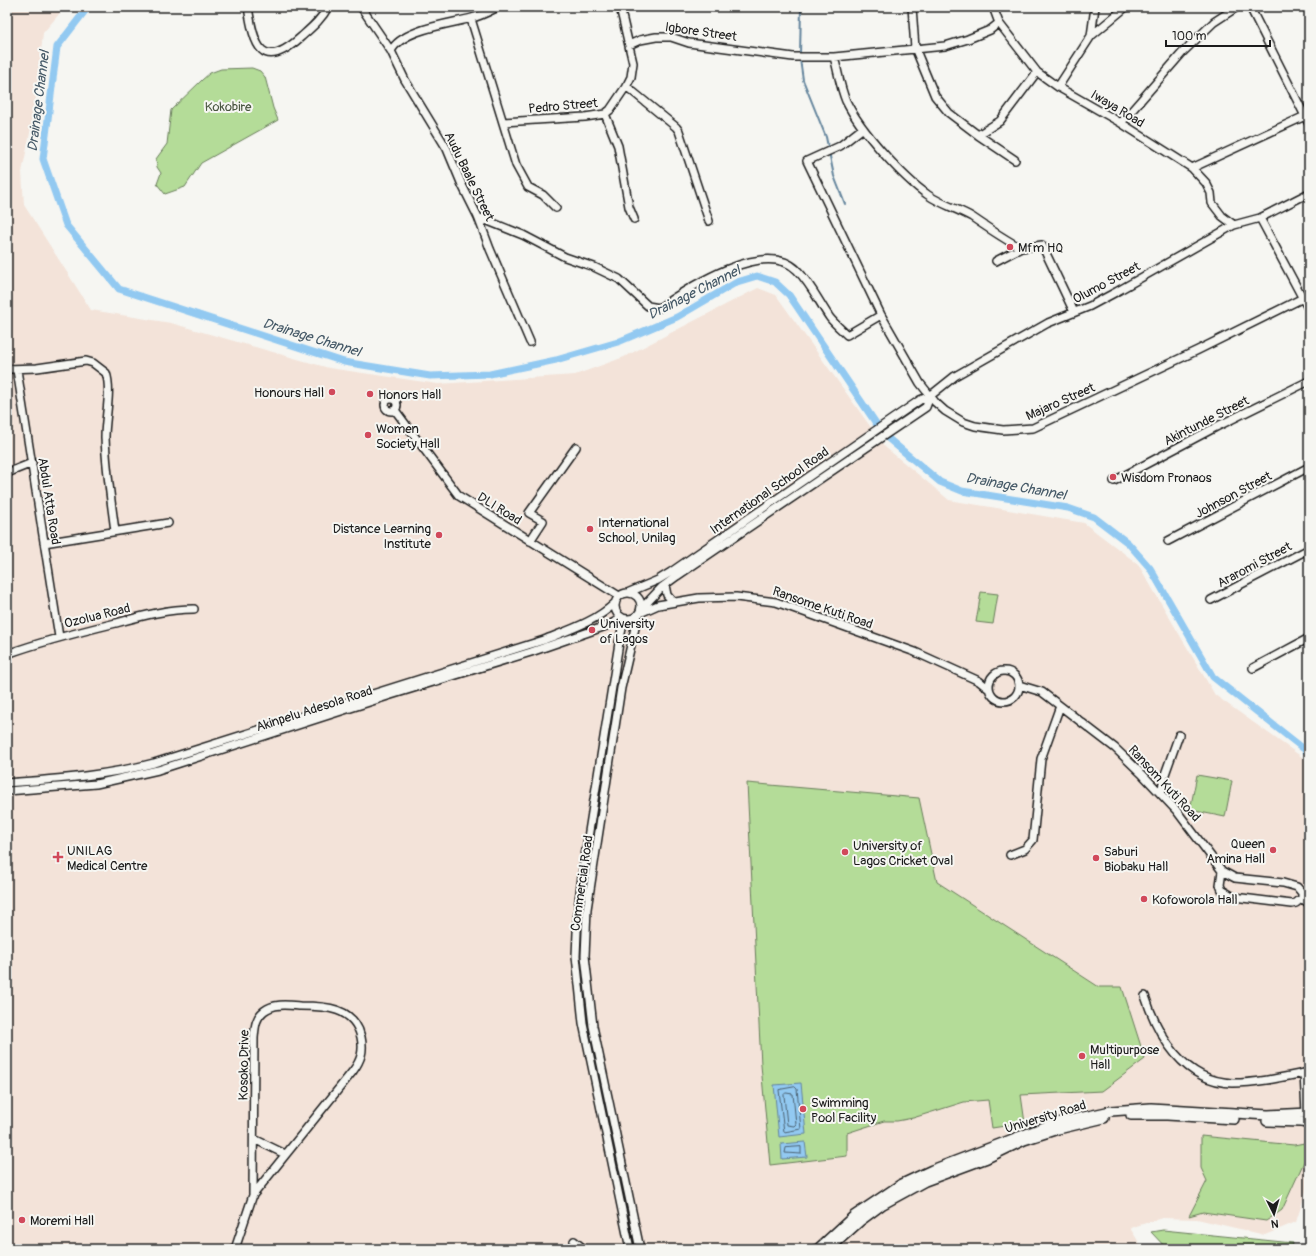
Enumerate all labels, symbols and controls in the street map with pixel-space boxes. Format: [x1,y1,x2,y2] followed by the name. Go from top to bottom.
[664,19,739,45] street label: Igbore Street
[1166,22,1270,48] scale bar
[1172,29,1207,44] text: 100 m
[24,48,53,152] water label: Drainage Channel
[1088,87,1147,131] street label: Iwaya Road
[528,95,599,117] street label: Pedro Street
[205,99,252,115] park label: Kokobire
[441,129,498,224] street label: Audu Baale Street
[1018,240,1063,256] place label: Mfm HQ
[1005,242,1015,252] marker: Mfm HQ
[1070,258,1144,307] street label: Olumo Street
[645,261,745,323] water label: Drainage Channel
[261,315,364,361] water label: Drainage Channel
[1023,379,1098,424] street label: Majaro Street
[254,385,324,401] place label: Honours Hall
[327,387,337,397] marker: Honours Hall
[378,387,441,403] place label: Honors Hall
[365,389,375,399] marker: Honors Hall
[1161,392,1252,449] street label: Akintunde Street
[376,421,440,452] place label: Women Society Hall
[363,430,373,440] marker: Women Society Hall
[707,444,832,538] street label: International School Road
[34,456,64,546] street label: Abdul Atta Road
[1192,468,1275,522] street label: Johnson Street
[964,469,1069,504] water label: Drainage Channel
[1121,470,1212,486] place label: Wisdom Pronaos
[1108,472,1118,482] marker: Wisdom Pronaos
[474,489,524,529] street label: DLI Road
[598,515,676,546] place label: International School, Unilag
[333,521,432,552] place label: Distance Learning Institute
[585,524,595,534] marker: International School, Unilag
[434,530,444,540] marker: Distance Learning Institute
[1214,538,1295,591] street label: Araromi Street
[770,583,875,633] street label: Ransome Kuti Road
[63,600,132,632] street label: Ozolua Road
[600,616,655,647] place label: University of Lagos
[587,625,597,635] marker: University of Lagos
[254,683,375,735] street label: Akinpelu Adesola Road
[1125,742,1204,825] street label: Ransom Kuti Road
[567,834,597,932] street label: Commercial Road
[1206,836,1265,867] place label: Queen Amina Hall
[853,838,953,869] place label: University of Lagos Cricket Oval
[67,843,148,874] place label: UNILAG Medical Centre
[1104,844,1168,875] place label: Saburi Biobaku Hall
[1268,845,1278,855] marker: Queen Amina Hall
[840,847,850,857] marker: University of Lagos Cricket Oval
[52,851,64,863] marker: UNILAG Medical Centre
[1091,853,1101,863] marker: Saburi Biobaku Hall
[1152,892,1238,908] place label: Kofoworola Hall
[1139,894,1149,904] marker: Kofoworola Hall
[235,1029,253,1100] street label: Kosoko Drive
[1090,1042,1160,1073] place label: Multipurpose Hall
[1077,1051,1087,1061] marker: Multipurpose Hall
[811,1095,877,1126] place label: Swimming Pool Facility
[1003,1097,1088,1137] street label: University Road
[798,1104,808,1114] marker: Swimming Pool Facility
[1254,1194,1294,1234] north arrow
[30,1213,94,1229] place label: Moremi Hall
[17,1215,27,1225] marker: Moremi Hall
[1270,1217,1279,1230] text: N

